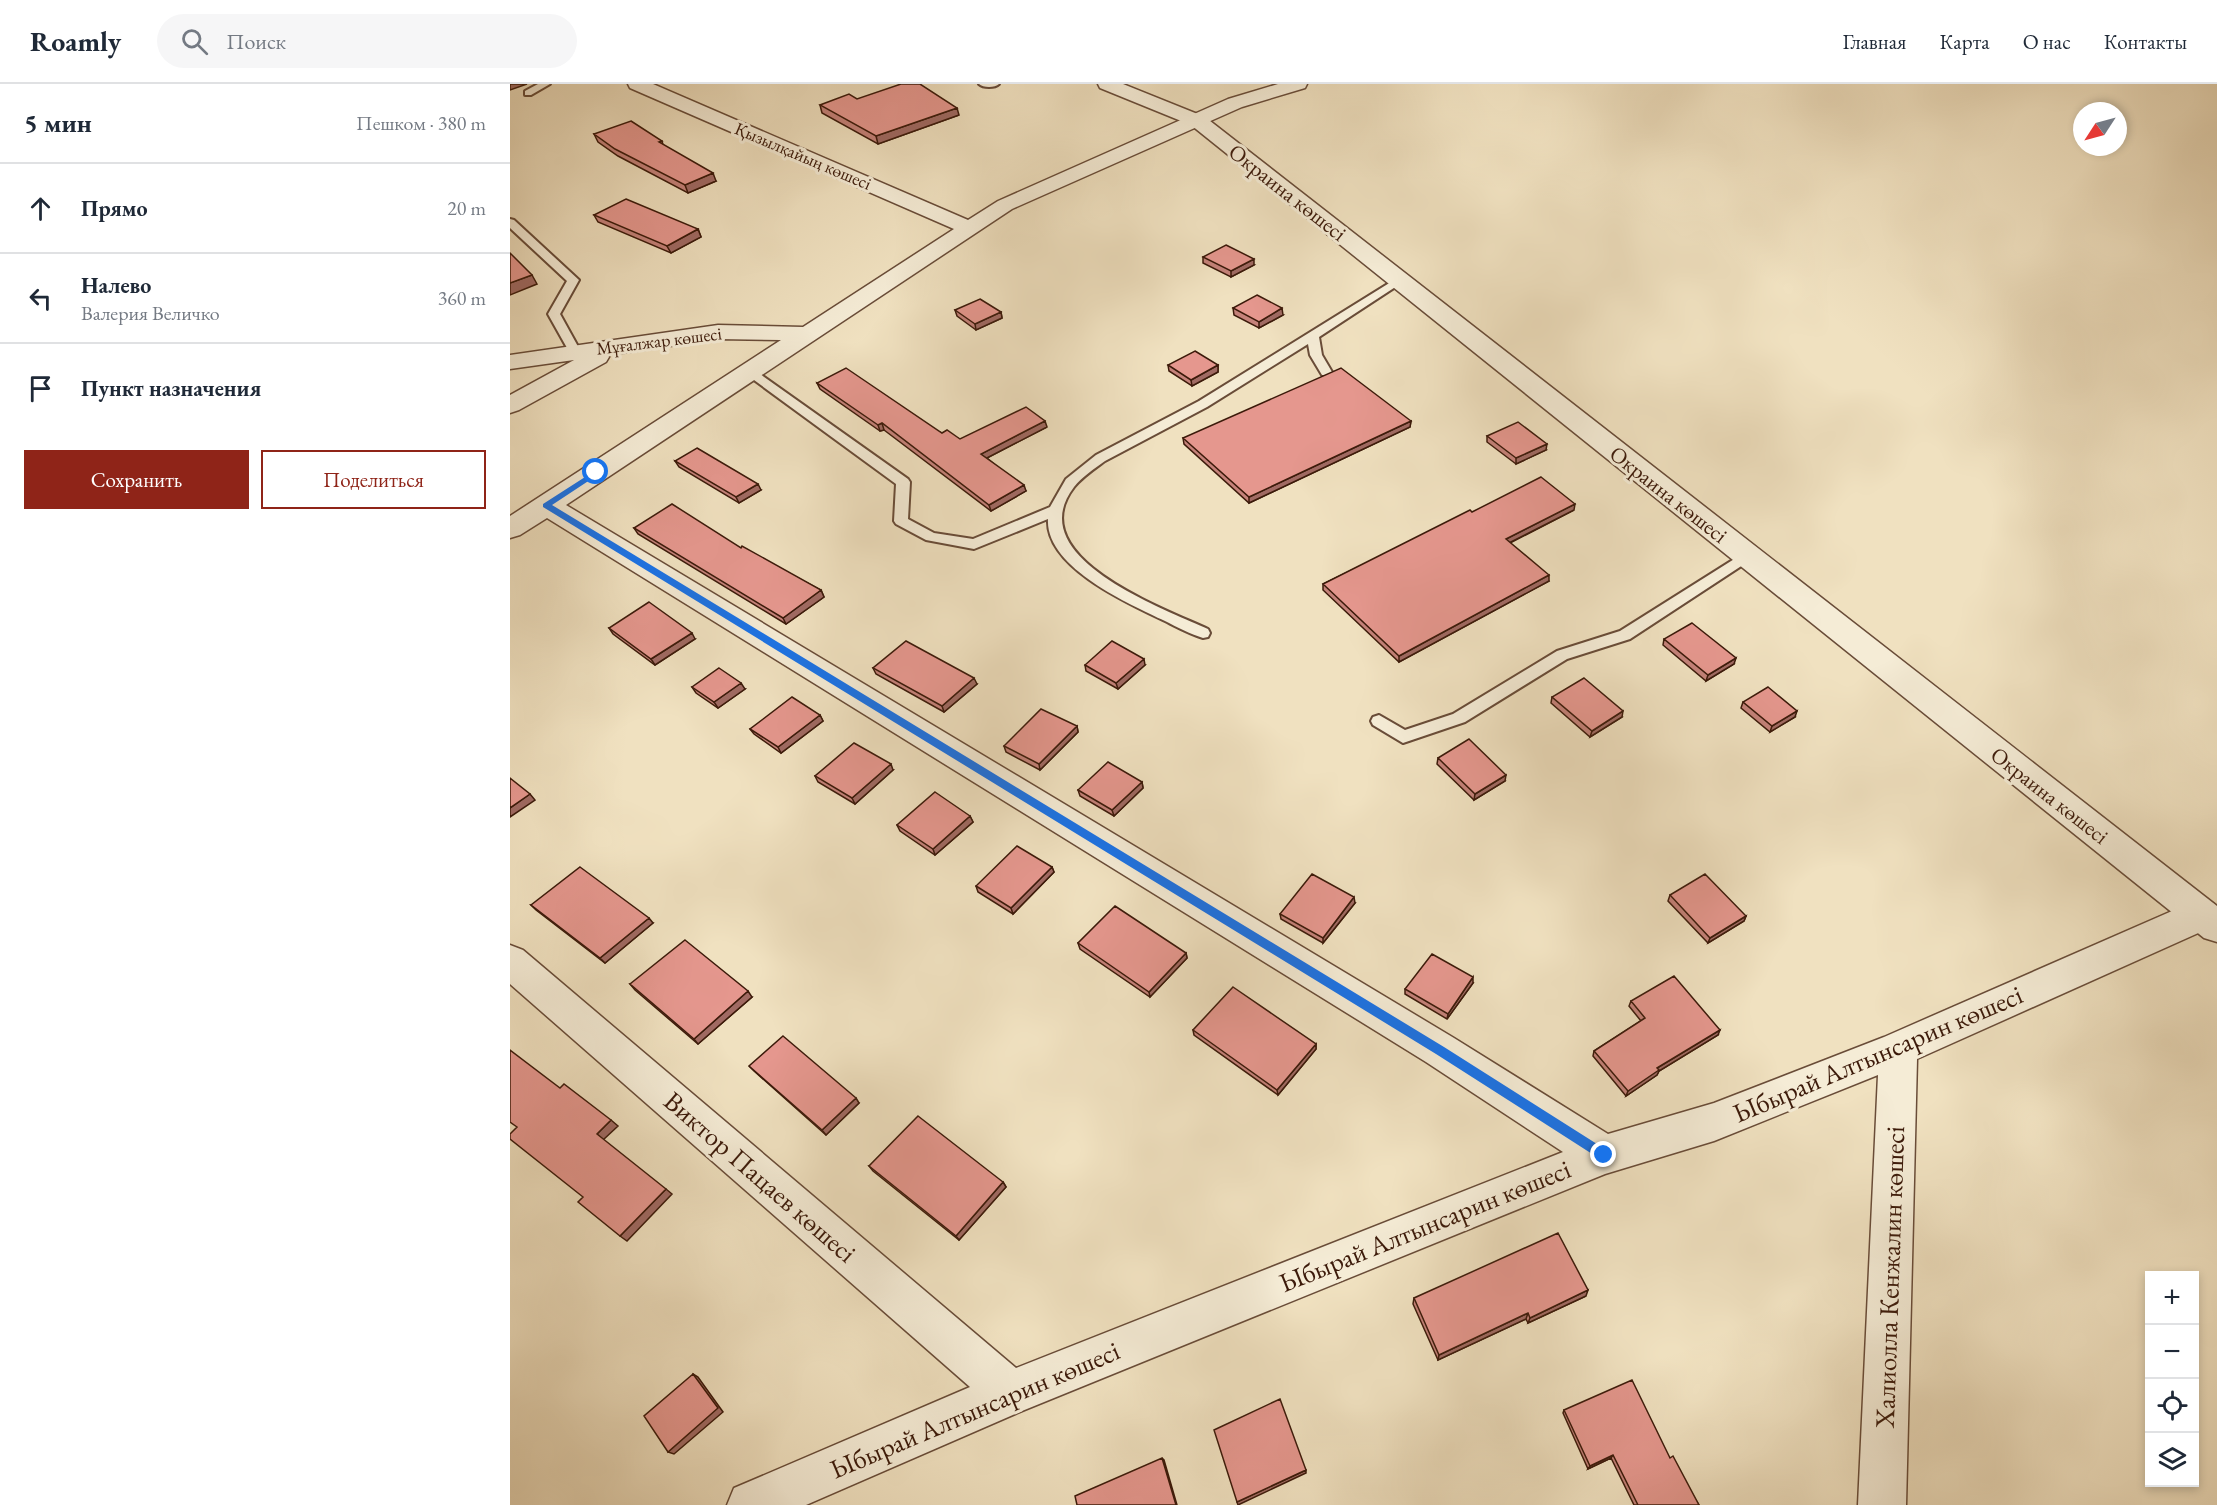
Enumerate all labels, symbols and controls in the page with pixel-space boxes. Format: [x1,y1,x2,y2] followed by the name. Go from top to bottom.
[157,14,577,68] search box
[30,23,121,59] text: Roamly
[178,25,211,58] icon: search
[226,27,286,56] text: Поиск
[1842,28,1906,55] text: Главная
[1939,28,1990,55] text: Карта
[2023,28,2071,55] text: О нас
[2104,28,2187,55] text: Контакты
[2073,102,2127,156] north arrow
[24,106,92,140] text: 5 мин
[356,110,486,136] text: Пешком · 380 m
[731,116,876,195] street label: Қызылқайың көшесі
[1223,137,1353,248] street label: Окраина көшесі
[24,192,57,225] icon: ahead
[81,194,148,223] text: Прямо
[447,195,486,221] text: 20 m
[81,271,151,300] text: Налево
[24,282,57,315] icon: left
[438,285,486,311] text: 360 m
[81,300,220,326] text: Валерия Величко
[595,321,724,360] street label: Мұғалжар көшесі
[24,372,57,405] icon: arrive
[81,374,261,403] text: Пункт назначения
[1604,439,1734,550] street label: Окраина көшесі
[24,450,249,509] button: Сохранить
[261,450,486,509] button: Поделиться
[582,458,608,484] route start
[1985,740,2115,851] street label: Окраина көшесі
[1728,977,2028,1130] street label: Ыбырай Алтынсарин көшесі
[657,1083,864,1270] street label: Виктор Пацаев көшесі
[1867,1125,1912,1430] street label: Халиолла Кенжалин көшесі
[1590,1141,1616,1167] route end
[1274,1151,1576,1300] street label: Ыбырай Алтынсарин көшесі
[2145,1271,2199,1487] map controls
[2145,1271,2199,1325] button: +
[2145,1325,2199,1379] button: −
[825,1333,1125,1486] street label: Ыбырай Алтынсарин көшесі
[2145,1379,2199,1433] button: locate
[2145,1433,2199,1487] button: layers

